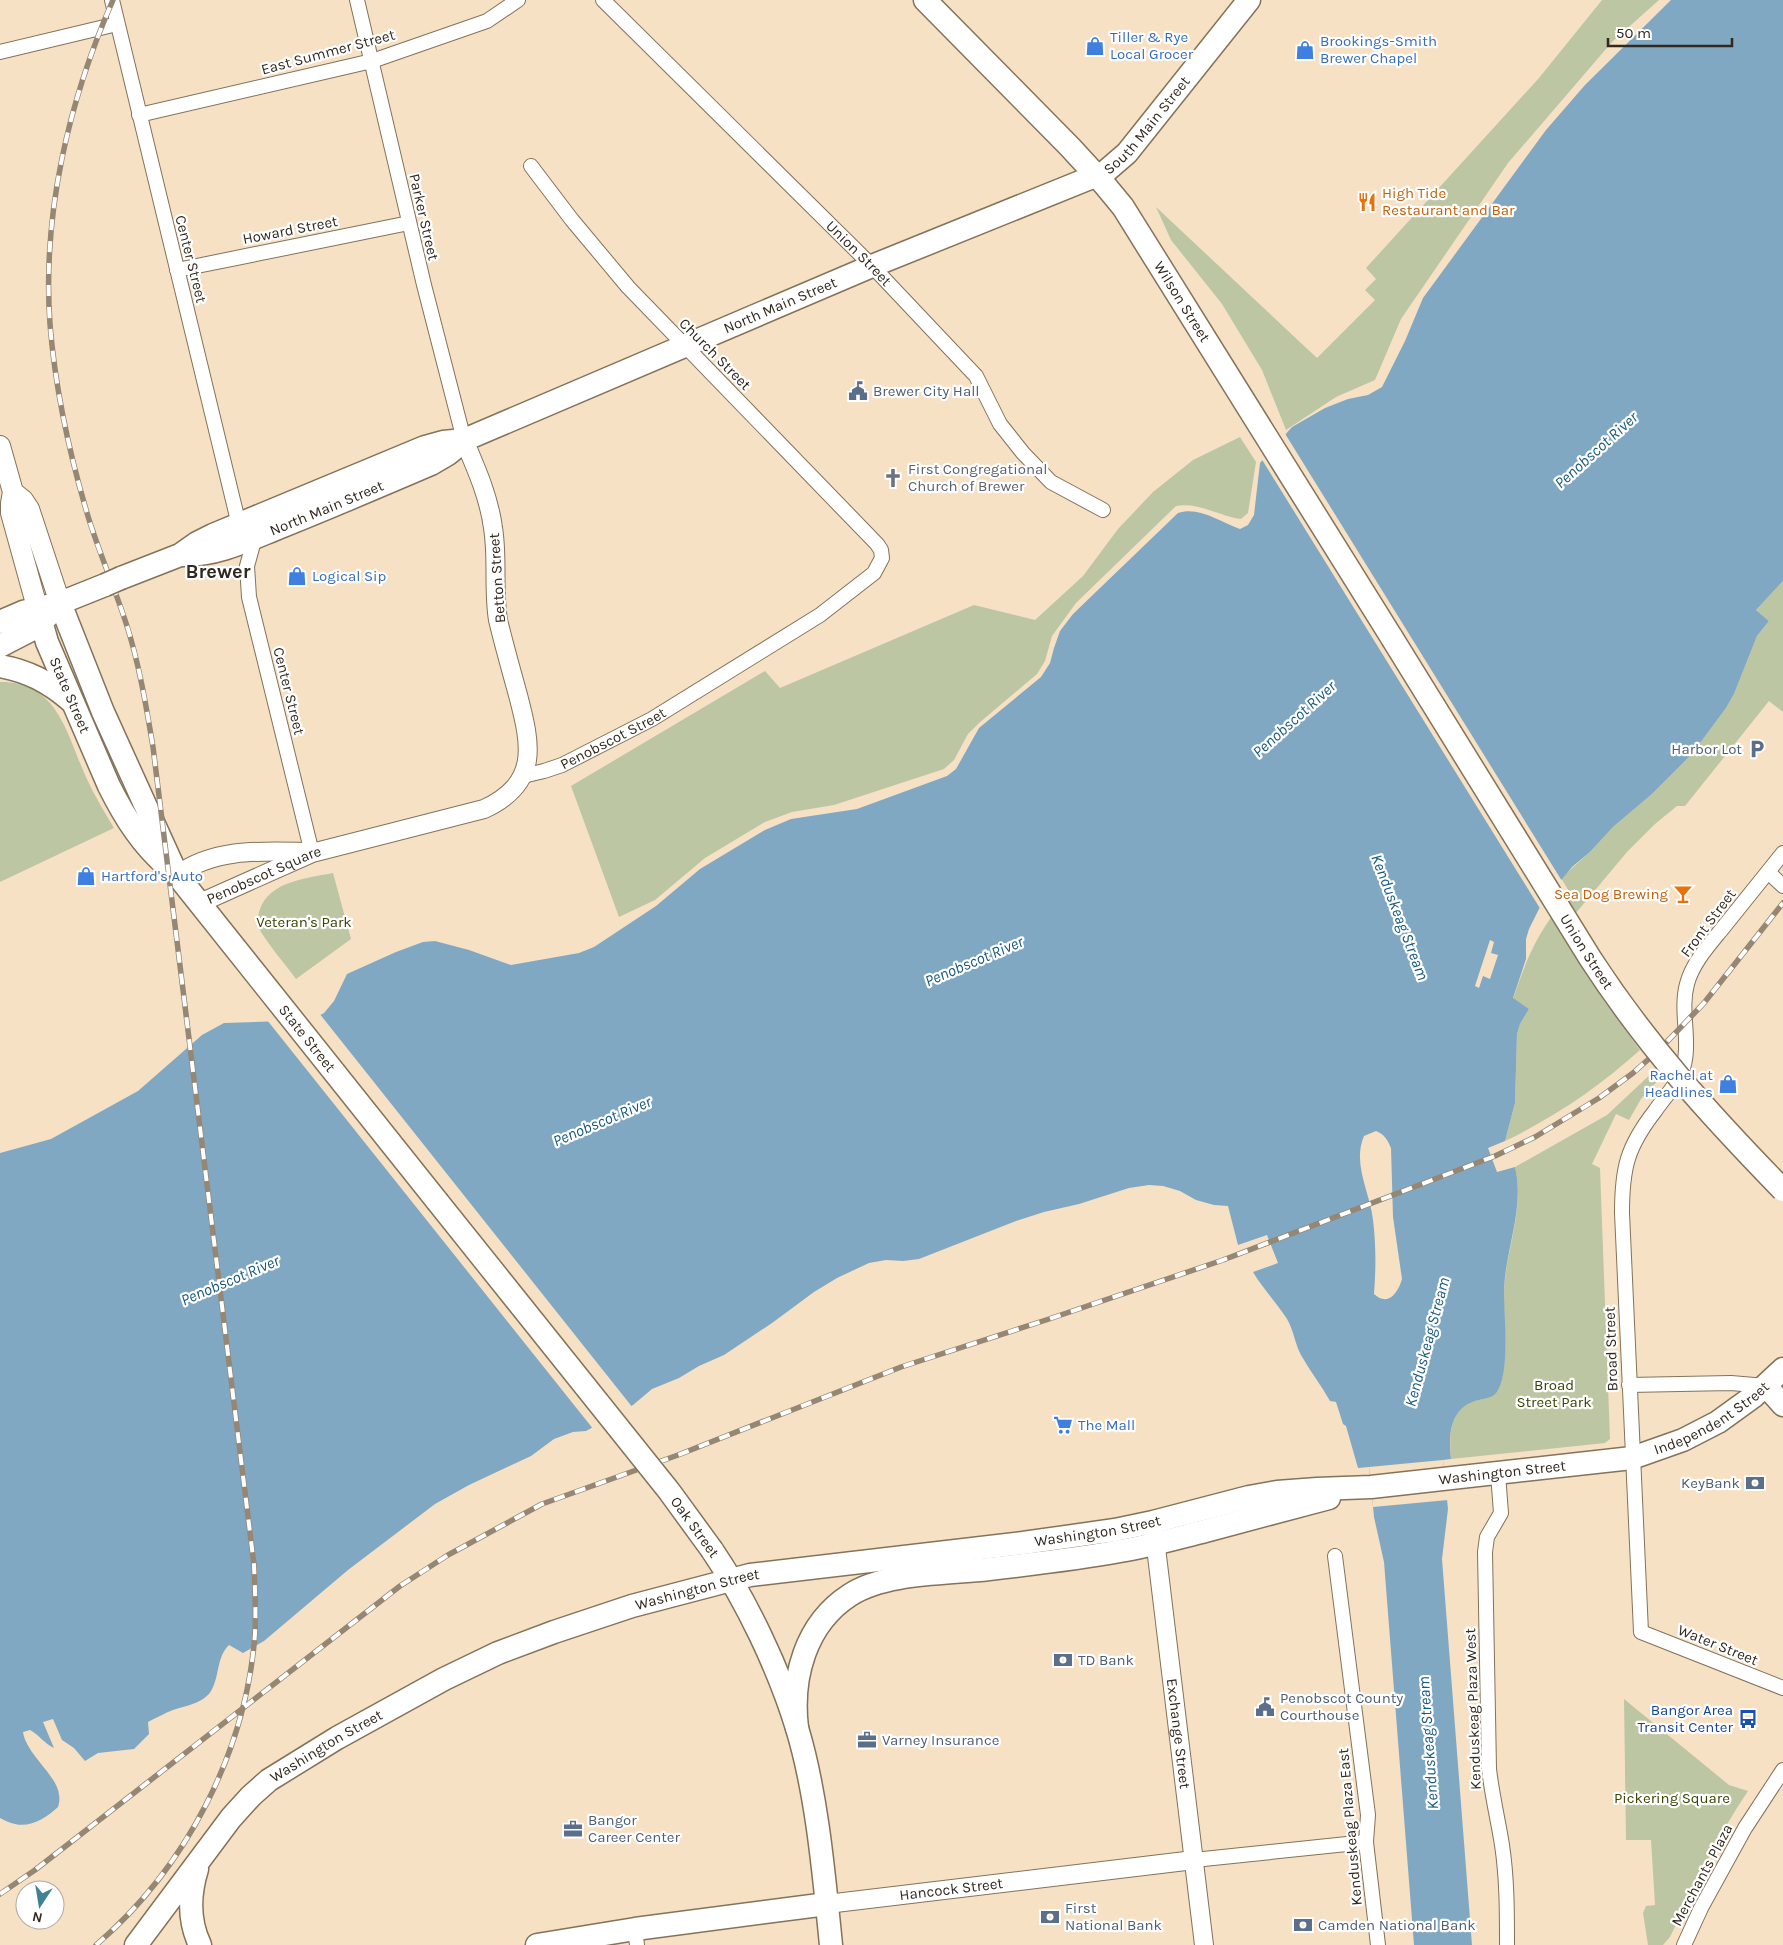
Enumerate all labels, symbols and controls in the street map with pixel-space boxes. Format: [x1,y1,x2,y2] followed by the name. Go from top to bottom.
[1608,15,1732,47] scale bar
[1616,24,1651,42] text: 50 m
[259,25,397,79] street label: East Summer Street
[1110,28,1194,63] place label: Tiller & Rye Local Grocer
[1320,32,1437,67] place label: Brookings-Smith Brewer Chapel
[1084,35,1106,57] shop icon: Tiller & Rye Local Grocer
[1294,39,1316,61] shop icon: Brookings-Smith Brewer Chapel
[1100,72,1194,178] street label: South Main Street
[405,172,443,262] street label: Parker Street
[1382,184,1515,219] place label: High Tide Restaurant and Bar
[1356,191,1378,213] restaurant icon: High Tide Restaurant and Bar
[241,212,339,248] street label: Howard Street
[171,213,211,305] street label: Center Street
[822,217,896,290] street label: Union Street
[1150,258,1214,346] street label: Wilson Street
[721,273,840,337] street label: North Main Street
[675,314,755,394] street label: Church Street
[847,380,869,402] public building icon: Brewer City Hall
[873,382,980,400] place label: Brewer City Hall
[1551,407,1642,492] water label: Penobscot River
[908,460,1047,495] place label: First Congregational Church of Brewer
[882,467,904,489] church icon: First Congregational Church of Brewer
[267,476,386,539] street label: North Main Street
[485,532,509,624] street label: Betton Street
[185,560,251,583] district label: Brewer
[286,565,308,587] shop icon: Logical Sip
[312,567,386,585] place label: Logical Sip
[269,645,309,737] street label: Center Street
[45,654,94,736] street label: State Street
[1249,676,1340,761] water label: Penobscot River
[557,703,669,773] street label: Penobscot Street
[1746,738,1768,760] parking icon: Harbor Lot
[1671,740,1742,758] place label: Harbor Lot
[204,842,323,908] street label: Penobscot Square
[1367,851,1433,983] water label: Kenduskeag Stream
[75,865,97,887] shop icon: Hartford's Auto
[101,867,203,885] place label: Hartford's Auto
[1672,883,1694,905] bar icon: Sea Dog Brewing
[1554,885,1669,903] place label: Sea Dog Brewing
[1676,885,1740,961] street label: Front Street
[1556,911,1617,993] street label: Union Street
[256,913,352,931] park label: Veteran's Park
[922,931,1027,990] water label: Penobscot River
[275,1001,340,1076] street label: State Street
[1645,1066,1713,1101] place label: Rachel at Headlines
[1717,1073,1739,1095] shop icon: Rachel at Headlines
[550,1091,655,1150] water label: Penobscot River
[178,1250,283,1309] water label: Penobscot River
[1401,1275,1453,1409] water label: Kenduskeag Stream
[1601,1306,1621,1392] street label: Broad Street
[1516,1376,1592,1411] park label: Broad Street Park
[1651,1377,1773,1459] street label: Independent Street
[1052,1414,1074,1436] supermarket icon: The Mall
[1078,1416,1135,1434] place label: The Mall
[1438,1456,1567,1488] street label: Washington Street
[1744,1472,1766,1494] bank icon: KeyBank
[1681,1474,1740,1492] place label: KeyBank
[667,1493,723,1561] street label: Oak Street
[1033,1511,1163,1550] street label: Washington Street
[633,1565,761,1614] street label: Washington Street
[1675,1621,1761,1669] street label: Water Street
[1461,1627,1485,1790] street label: Kenduskeag Plaza West
[1052,1649,1074,1671] bank icon: TD Bank
[1078,1651,1134,1669] place label: TD Bank
[1414,1676,1442,1810] water label: Kenduskeag Stream
[1163,1677,1194,1790] street label: Exchange Street
[1280,1689,1403,1724] place label: Penobscot County Courthouse
[1254,1696,1276,1718] public building icon: Penobscot County Courthouse
[1638,1701,1734,1736] place label: Bangor Area Transit Center
[267,1706,386,1786] street label: Washington Street
[1737,1708,1759,1730] bus stop icon: Bangor Area Transit Center
[856,1729,878,1751] office icon: Varney Insurance
[882,1731,999,1749] place label: Varney Insurance
[1334,1747,1366,1907] street label: Kenduskeag Plaza East
[1614,1789,1730,1807] park label: Pickering Square
[588,1811,681,1846] place label: Bangor Career Center
[562,1818,584,1840] office icon: Bangor Career Center
[1667,1821,1737,1929] street label: Merchants Plaza
[898,1874,1004,1904] street label: Hancock Street
[15,1880,65,1930] north arrow
[1065,1899,1162,1934] place label: First National Bank
[1039,1906,1061,1928] bank icon: First National Bank
[31,1908,44,1927] text: N
[1292,1914,1314,1936] bank icon: Camden National Bank
[1318,1916,1476,1934] place label: Camden National Bank

